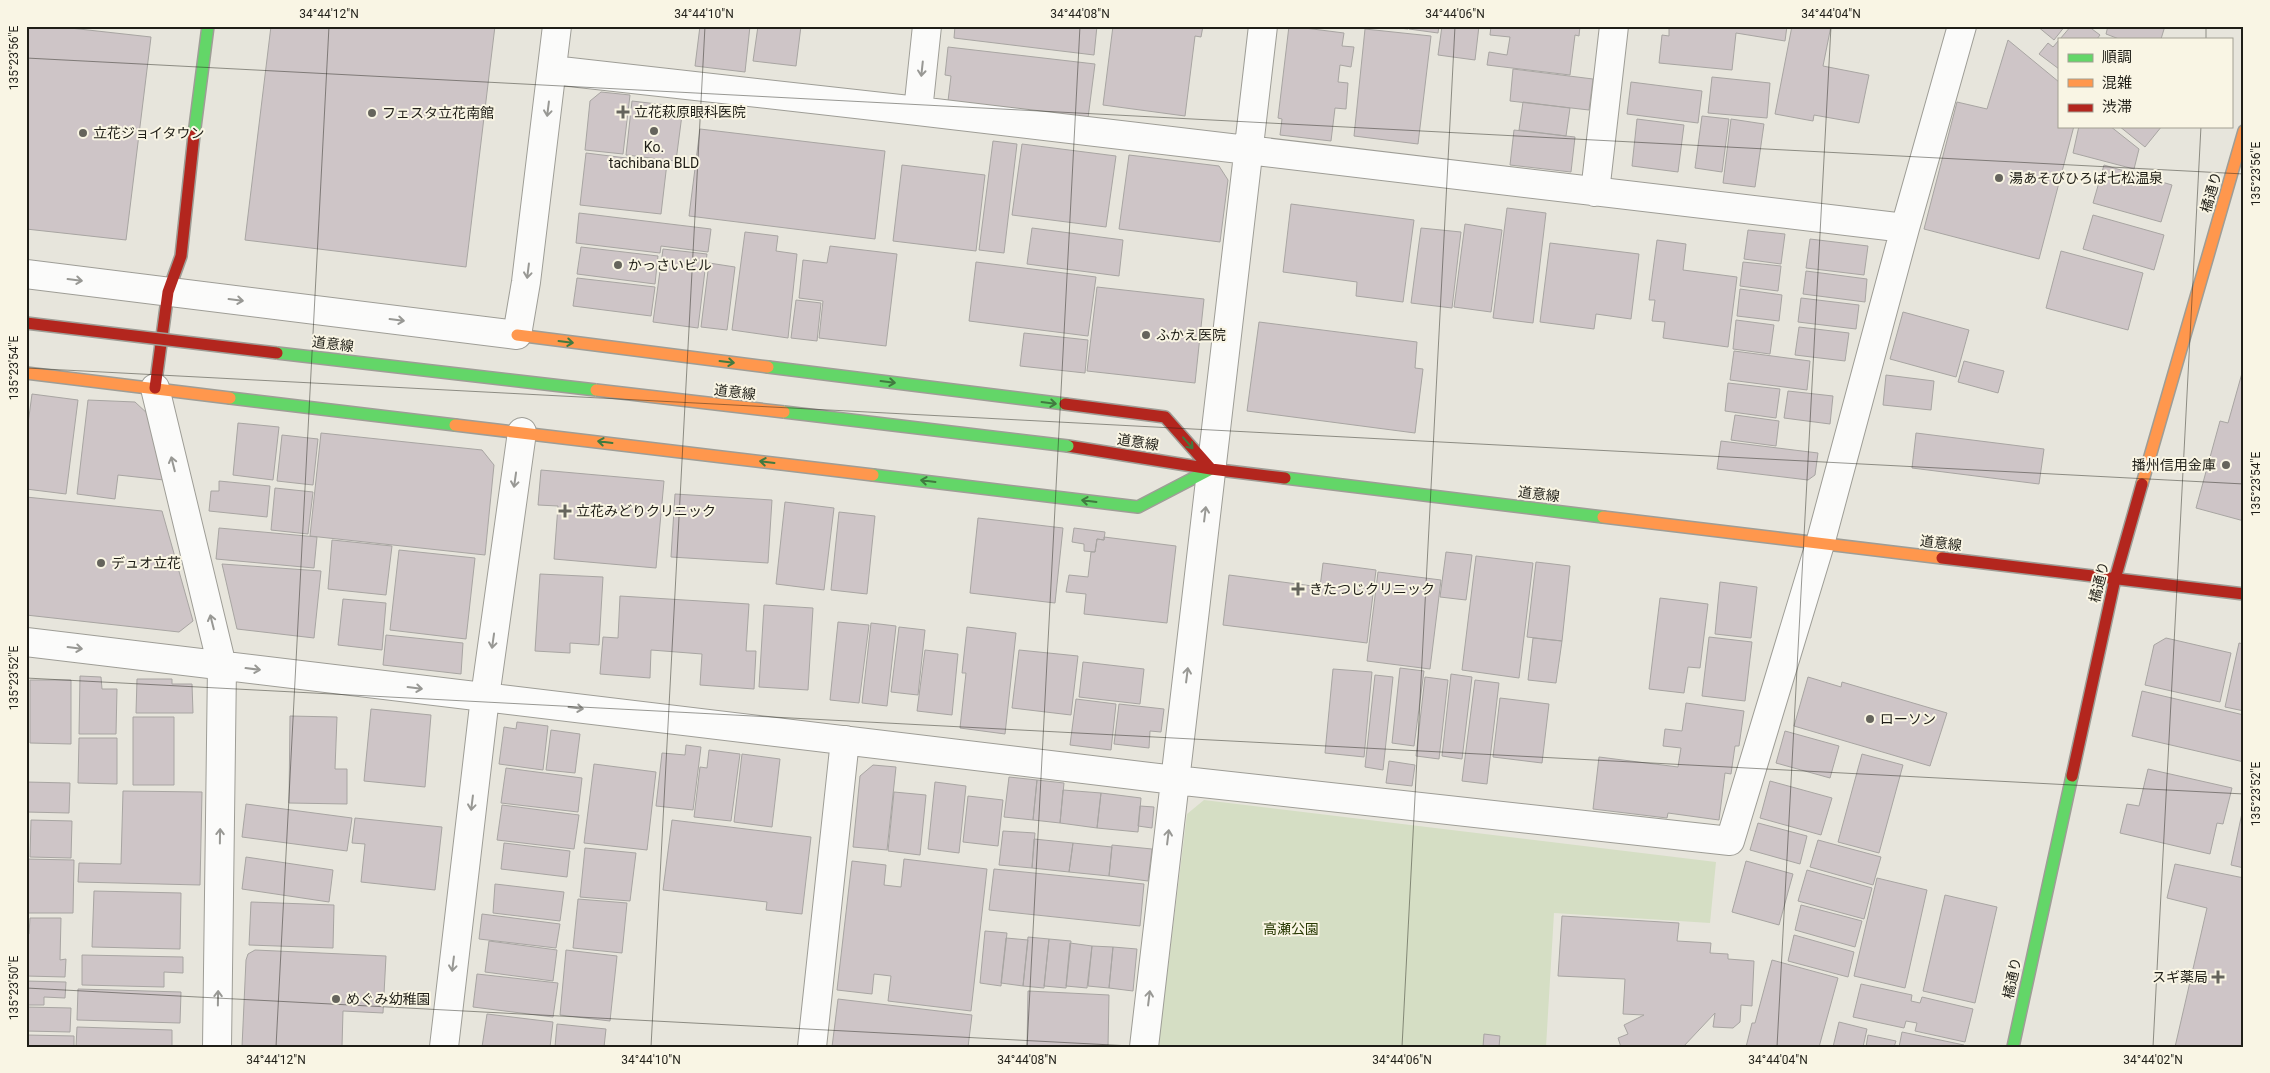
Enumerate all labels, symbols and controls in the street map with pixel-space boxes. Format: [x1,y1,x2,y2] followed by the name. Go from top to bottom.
[299,7,359,21] text: 34°44'12"N
[674,7,734,21] text: 34°44'10"N
[1050,7,1110,21] text: 34°44'08"N
[1425,7,1485,21] text: 34°44'06"N
[1801,7,1861,21] text: 34°44'04"N
[7,26,21,90] text: 135°23'56"E
[2058,38,2232,128] legend
[2102,48,2132,66] text: 順調
[918,60,927,76] one-way arrow
[2102,74,2132,92] text: 混雑
[2102,98,2132,116] text: 渋滞
[543,101,553,117] one-way arrow
[634,104,746,120] place label: 立花萩原眼科医院
[382,105,494,121] place label: フェスタ立花南館
[616,105,630,119] marker: 立花萩原眼科医院
[366,107,378,119] marker: フェスタ立花南館
[93,125,204,141] place label: 立花ジョイタウン
[648,125,660,137] marker: Ko. tachibana BLD
[77,127,89,139] marker: 立花ジョイタウン
[609,139,699,171] place label: Ko. tachibana BLD
[2249,142,2263,206] text: 135°23'56"E
[2009,170,2163,186] place label: 湯あそびひろば七松温泉
[2198,170,2224,214] street label: 橘通り
[1993,172,2005,184] marker: 湯あそびひろば七松温泉
[628,257,712,273] place label: かっさいビル
[612,259,624,271] marker: かっさいビル
[523,262,533,278] one-way arrow
[66,275,82,285] one-way arrow
[228,295,244,305] one-way arrow
[389,315,405,325] one-way arrow
[1156,327,1226,343] place label: ふかえ医院
[1140,329,1152,341] marker: ふかえ医院
[311,334,355,354] street label: 道意線
[7,336,21,400] text: 135°23'54"E
[557,337,573,347] one-way arrow
[719,357,735,367] one-way arrow
[880,378,896,388] one-way arrow
[713,382,757,402] street label: 道意線
[1041,398,1057,408] one-way arrow
[1116,431,1160,453] street label: 道意線
[1182,436,1193,449] one-way arrow
[598,437,614,447] one-way arrow
[2249,452,2263,516] text: 135°23'54"E
[168,456,178,472] one-way arrow
[759,457,775,467] one-way arrow
[2132,457,2216,473] place label: 播州信用金庫
[2220,459,2232,471] marker: 播州信用金庫
[510,472,520,488] one-way arrow
[920,476,936,486] one-way arrow
[1517,484,1561,504] street label: 道意線
[1082,496,1098,506] one-way arrow
[576,503,716,519] place label: 立花みどりクリニック
[558,504,572,518] marker: 立花みどりクリニック
[1200,506,1210,522] one-way arrow
[1919,533,1963,553] street label: 道意線
[111,555,181,571] place label: デュオ立花
[95,557,107,569] marker: デュオ立花
[2086,560,2112,604] street label: 橘通り
[1309,581,1435,597] place label: きたつじクリニック
[1291,582,1305,596] marker: きたつじクリニック
[207,614,216,630] one-way arrow
[488,633,498,649] one-way arrow
[66,643,82,653] one-way arrow
[7,646,21,710] text: 135°23'52"E
[245,664,261,674] one-way arrow
[1182,668,1192,684] one-way arrow
[406,684,422,694] one-way arrow
[568,703,584,713] one-way arrow
[1880,711,1936,727] place label: ローソン
[1864,713,1876,725] marker: ローソン
[2249,762,2263,826] text: 135°23'52"E
[467,794,477,810] one-way arrow
[215,828,225,844] one-way arrow
[1163,829,1173,845] one-way arrow
[1263,921,1319,937] park label: 高瀬公園
[7,956,21,1020] text: 135°23'50"E
[448,956,458,972] one-way arrow
[2000,956,2024,1000] street label: 橘通り
[2152,969,2208,985] place label: スギ薬局
[2212,971,2224,983] marker: スギ薬局
[213,990,222,1006] one-way arrow
[346,991,430,1007] place label: めぐみ幼稚園
[1144,991,1154,1007] one-way arrow
[330,993,342,1005] marker: めぐみ幼稚園
[246,1053,306,1067] text: 34°44'12"N
[621,1053,681,1067] text: 34°44'10"N
[997,1053,1057,1067] text: 34°44'08"N
[1372,1053,1432,1067] text: 34°44'06"N
[1748,1053,1808,1067] text: 34°44'04"N
[2123,1053,2183,1067] text: 34°44'02"N

